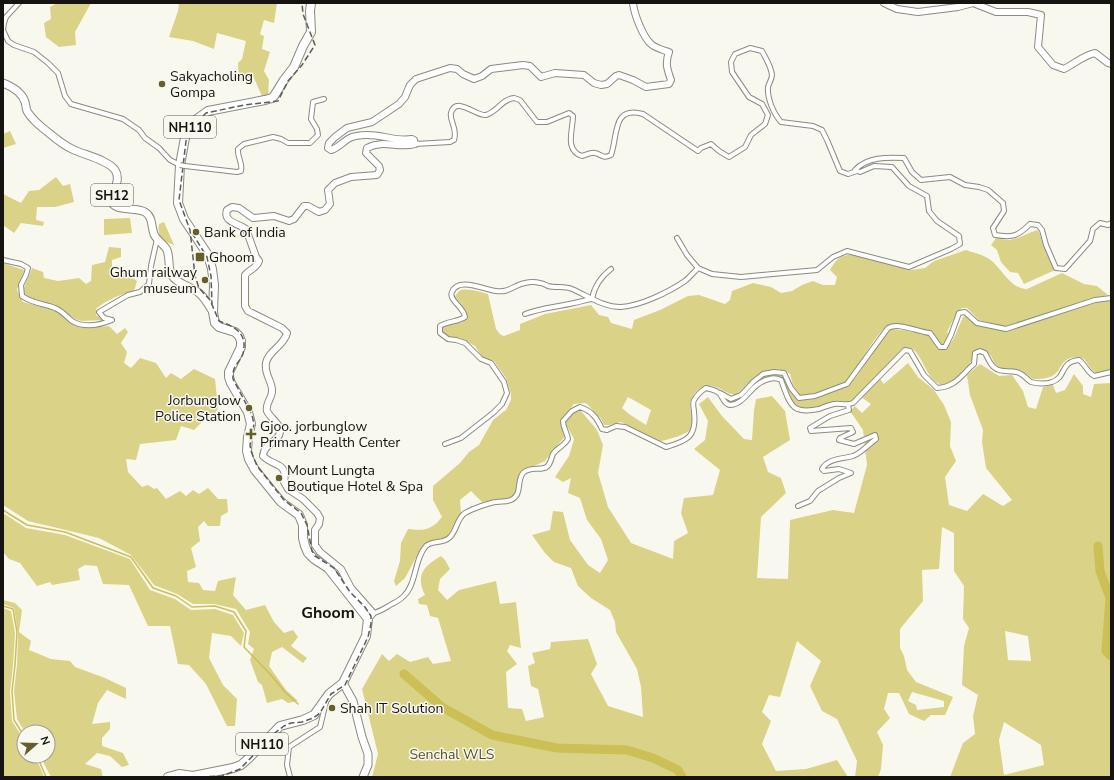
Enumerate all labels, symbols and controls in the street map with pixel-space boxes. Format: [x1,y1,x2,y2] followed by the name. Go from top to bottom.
[170,67,253,102] place label: Sakyacholing Gompa
[157,79,167,89] marker: Sakyacholing Gompa
[164,116,216,138] road number: NH110
[91,184,133,206] road number: SH12
[204,223,286,242] place label: Bank of India
[191,227,201,237] marker: Bank of India
[209,248,255,267] place label: Ghoom
[194,251,206,263] marker: Ghoom
[110,263,198,298] place label: Ghum railway museum
[200,275,210,285] marker: Ghum railway museum
[155,391,241,426] place label: Jorbunglow Police Station
[244,403,254,413] marker: Jorbunglow Police Station
[260,417,400,452] place label: Gjoo. jorbunglow Primary Health Center
[245,428,257,440] marker: Gjoo. jorbunglow Primary Health Center
[287,461,423,496] place label: Mount Lungta Boutique Hotel & Spa
[274,473,284,483] marker: Mount Lungta Boutique Hotel & Spa
[301,602,355,624] district label: Ghoom
[340,699,443,718] place label: Shah IT Solution
[327,703,337,713] marker: Shah IT Solution
[16,724,56,764] north arrow
[236,733,288,755] road number: NH110
[36,734,53,747] text: N
[410,745,495,764] park label: Senchal WLS

